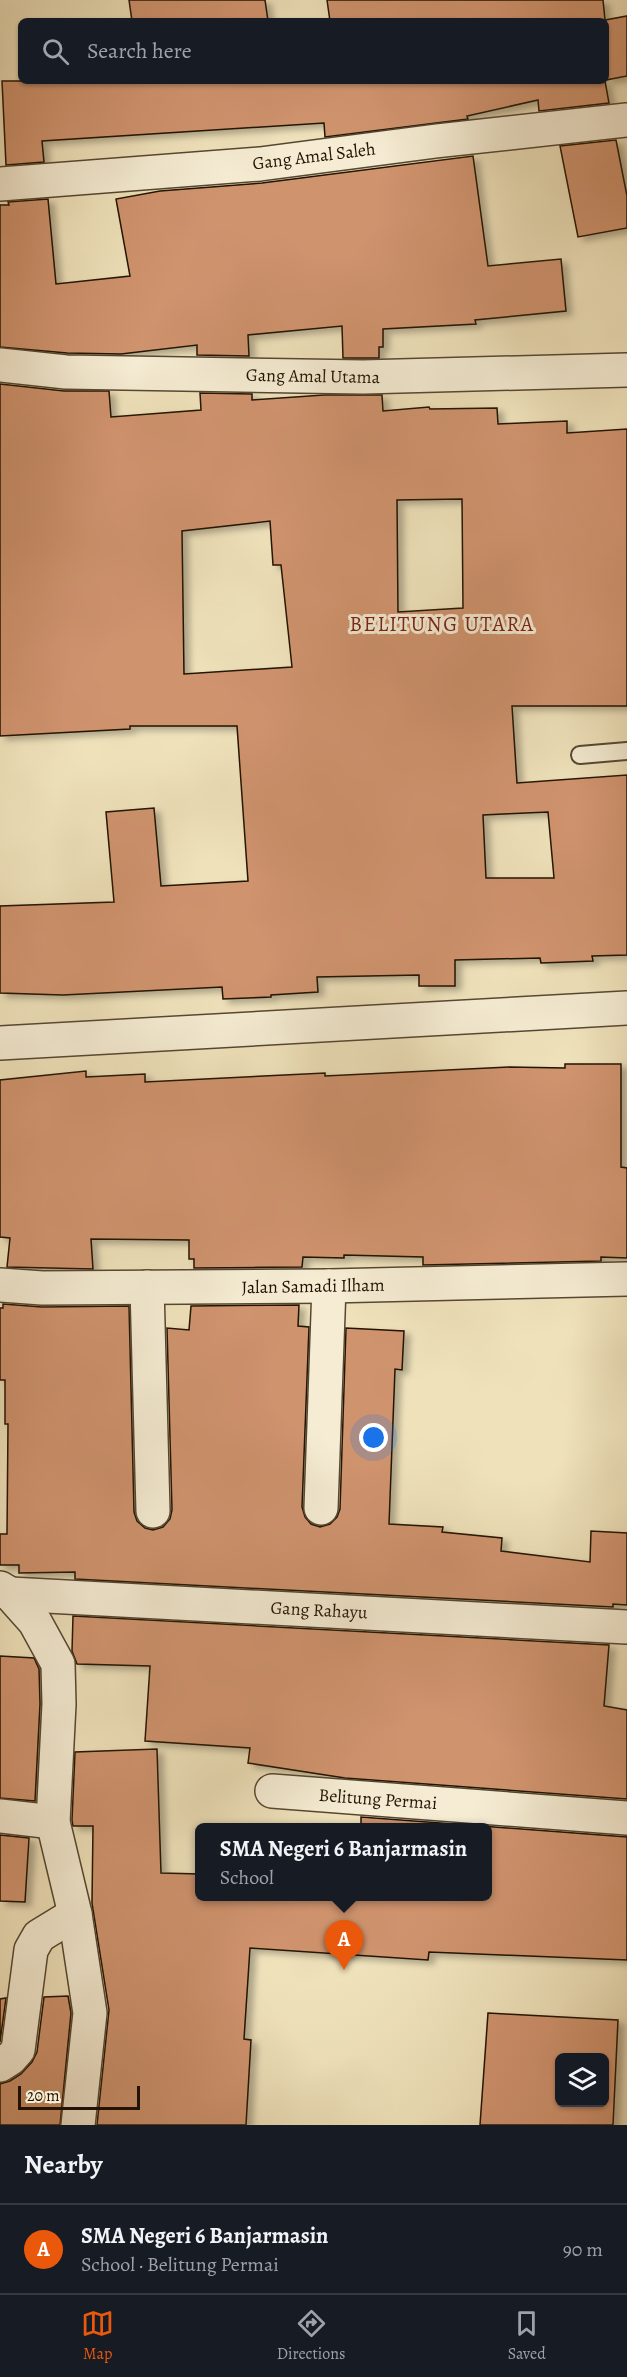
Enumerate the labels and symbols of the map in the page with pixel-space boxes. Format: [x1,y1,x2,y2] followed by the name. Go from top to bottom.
[251,137,377,175] street label: Gang Amal Saleh
[246,363,381,389] street label: Gang Amal Utama
[350,610,534,638] district label: BELITUNG UTARA
[241,1273,385,1299] street label: Jalan Samadi Ilham
[359,1423,388,1452] your location
[270,1595,368,1625] street label: Gang Rahayu
[318,1783,438,1815] street label: Belitung Permai
[324,1920,364,1970] pin: A
[18,2083,140,2110] scale bar

